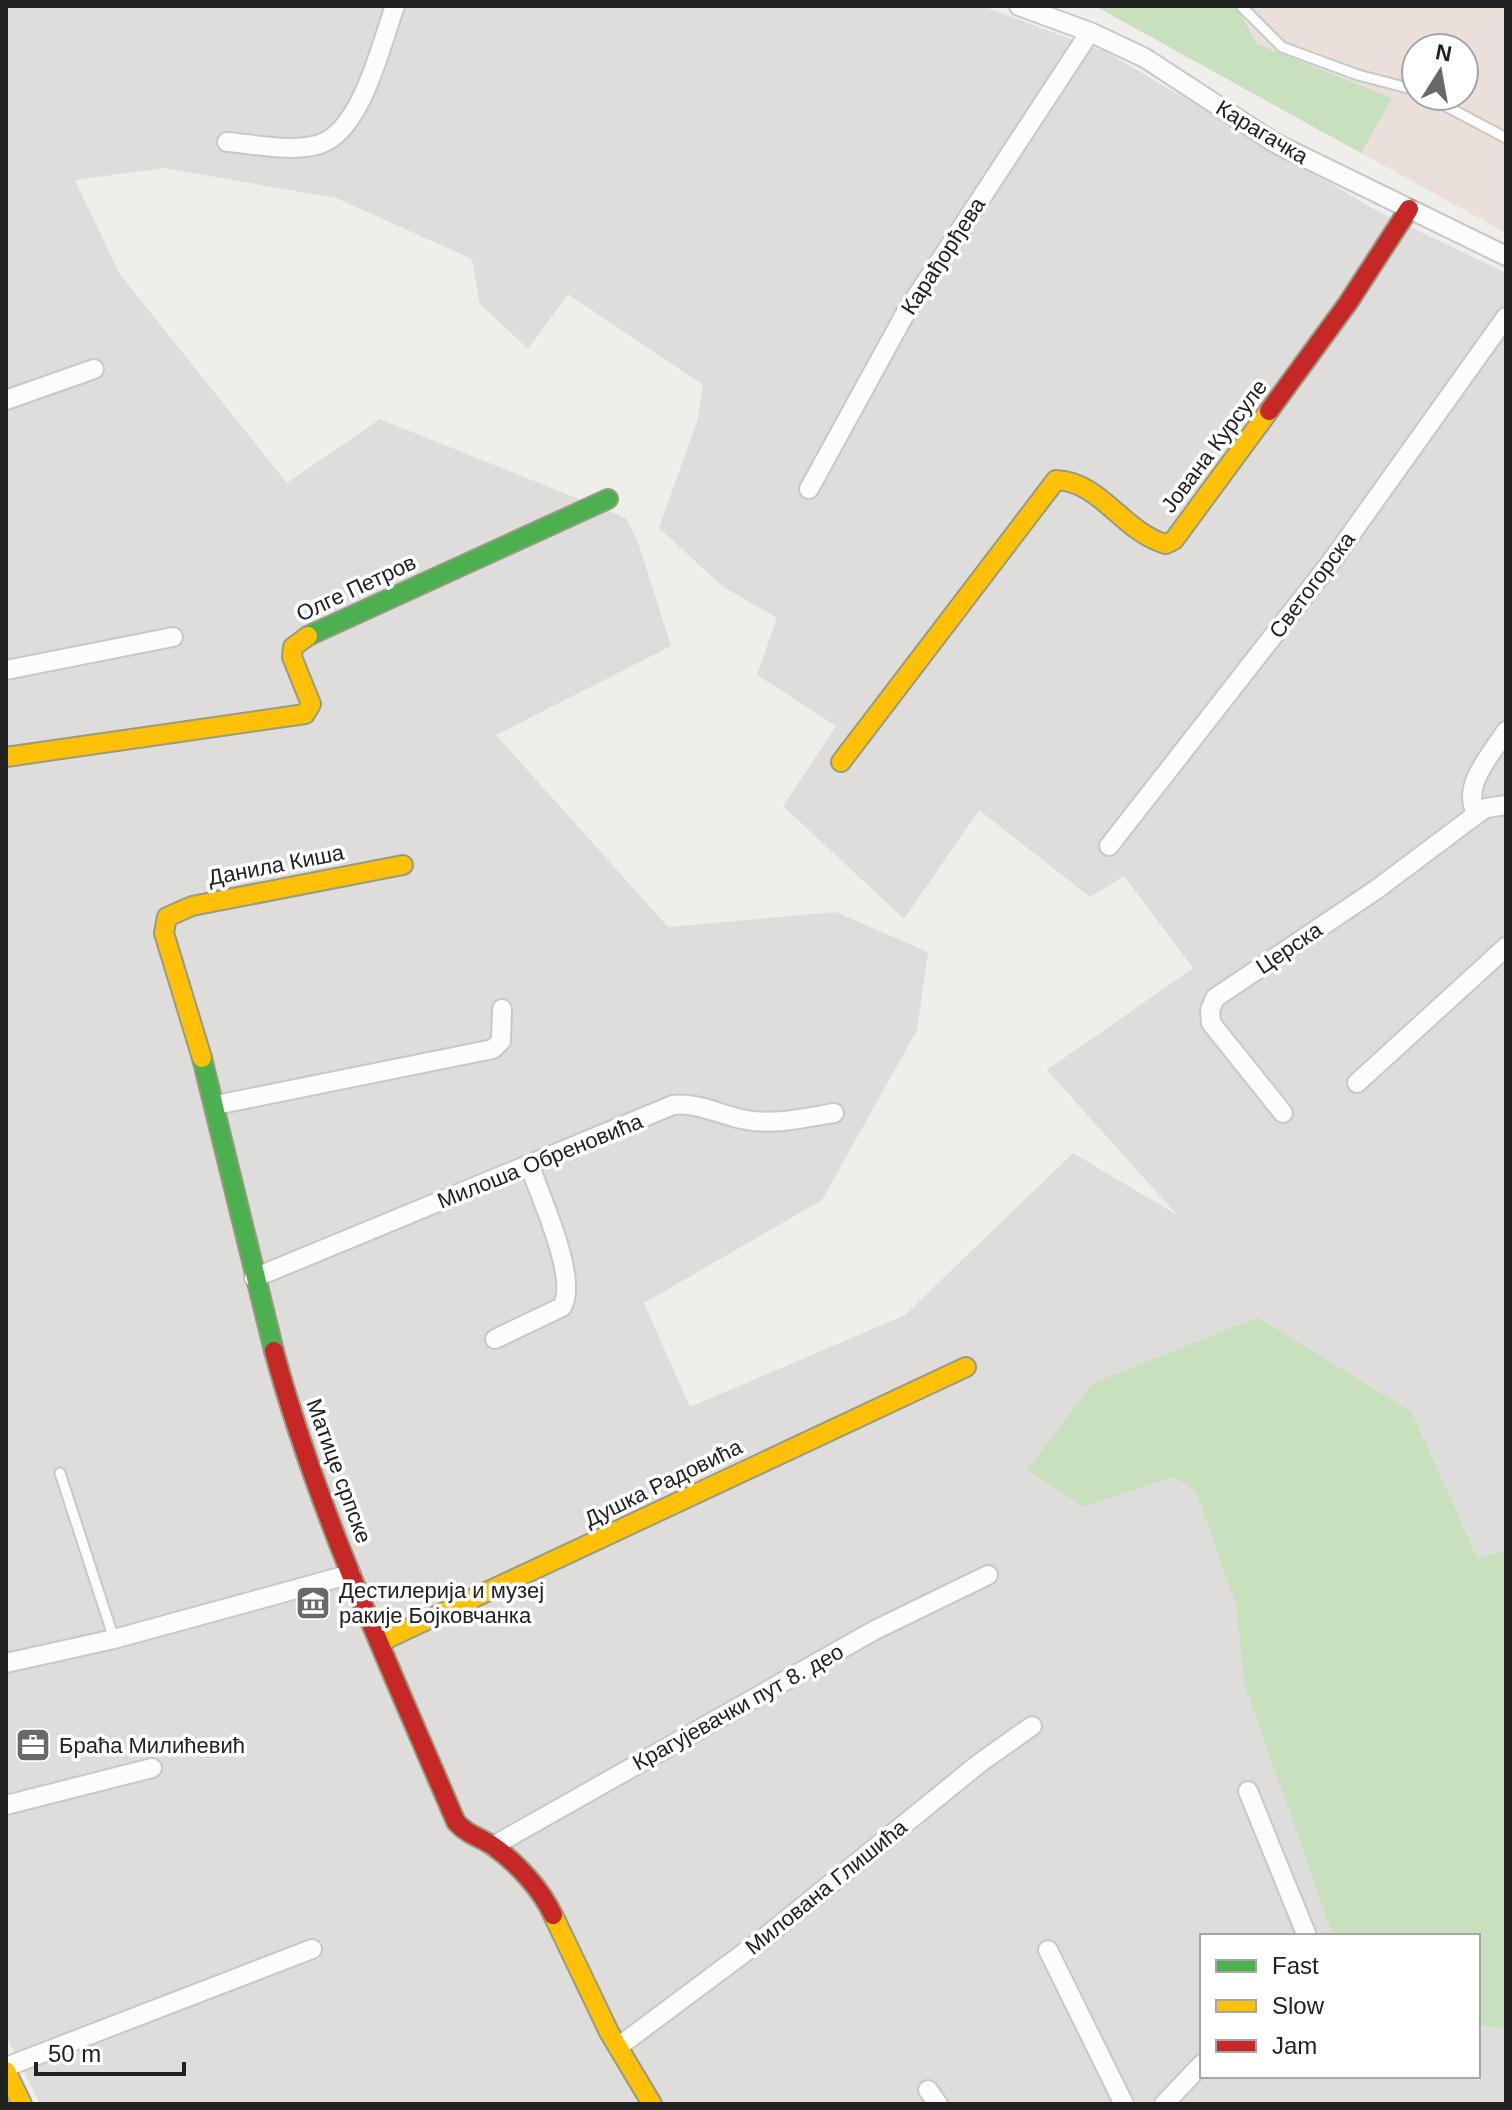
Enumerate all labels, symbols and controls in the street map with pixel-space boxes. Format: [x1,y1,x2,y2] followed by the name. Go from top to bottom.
[1400,32,1480,112] north arrow
[1434,39,1454,67] text: N
[1212,95,1313,170] street label: Карагачка
[896,192,990,319] street label: Карађорђева
[1156,375,1272,517] street label: Јована Курсуле
[1264,526,1360,643] street label: Светогорска
[292,549,420,627] street label: Олге Петров
[206,839,347,890] street label: Данила Киша
[1251,916,1327,979] street label: Церска
[434,1108,647,1214] street label: Милоша Обреновића
[301,1395,377,1547] street label: Матице српске
[580,1434,747,1532] street label: Душка Радовића
[339,1578,544,1628] place label: Дестилерија и музеј ракије Бојковчанка
[294,1584,332,1622] museum icon: Дестилерија и музеј ракије Бојковчанка
[628,1639,848,1775] street label: Крагујевачки пут 8. део
[14,1726,52,1764] office icon: Браћа Милићевић
[59,1733,245,1758] place label: Браћа Милићевић
[740,1814,912,1960] street label: Милована Глишића
[1200,1934,1480,2078] legend
[1272,1952,1319,1979] text: Fast
[1272,1992,1325,2019] text: Slow
[36,2026,184,2076] scale bar
[1272,2032,1317,2059] text: Jam
[48,2040,101,2067] text: 50 m

